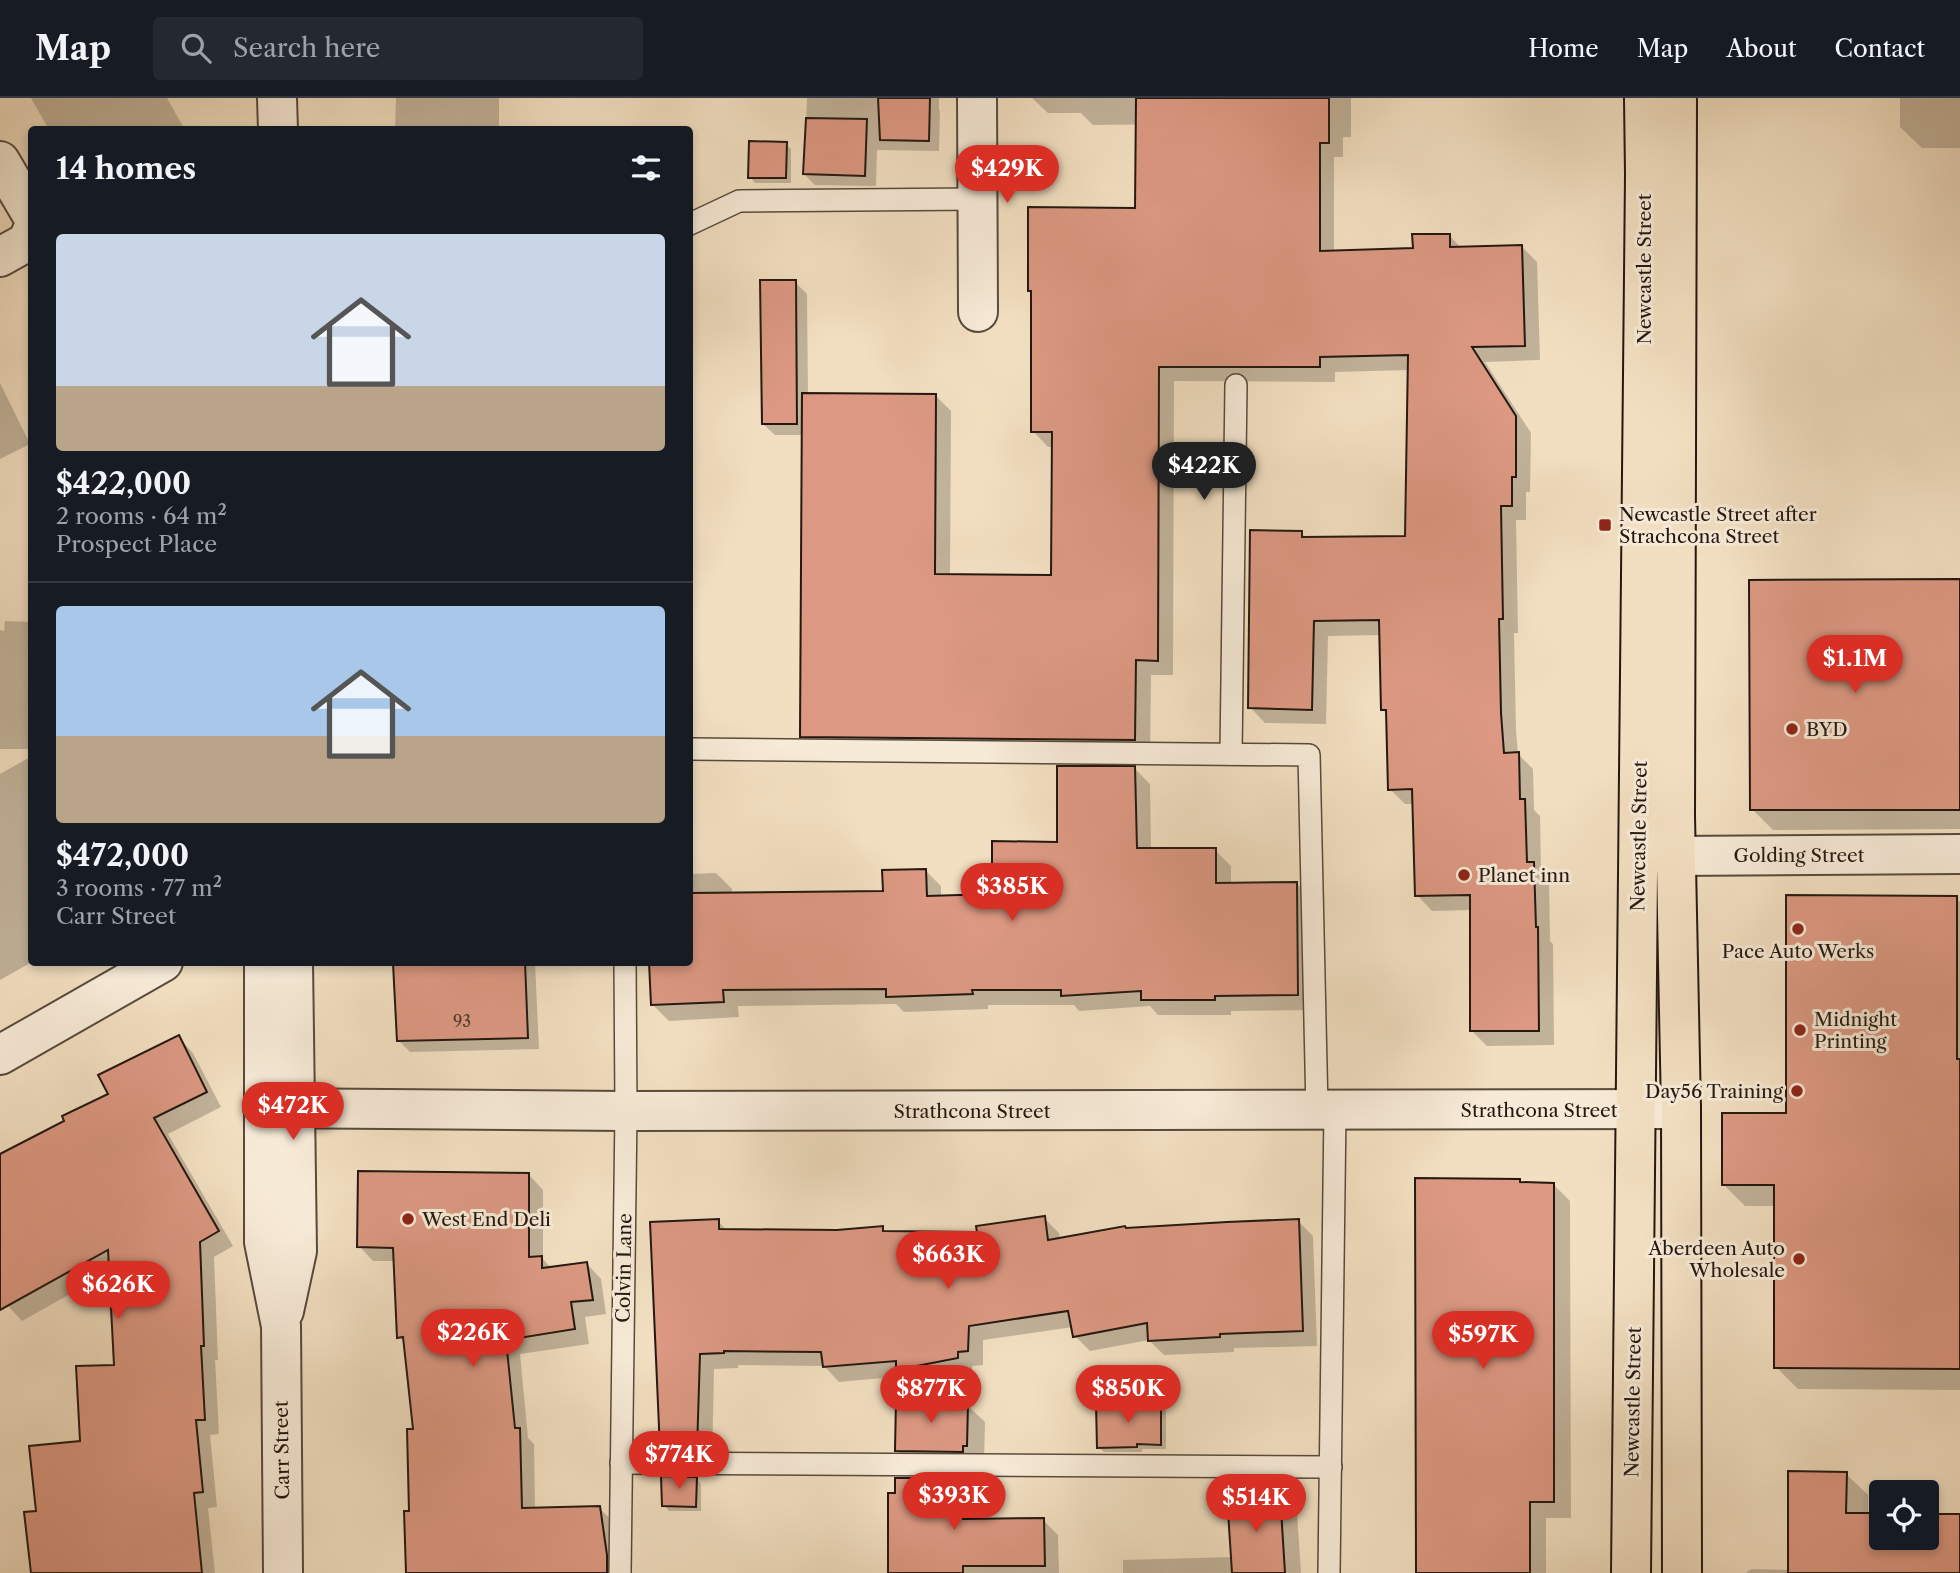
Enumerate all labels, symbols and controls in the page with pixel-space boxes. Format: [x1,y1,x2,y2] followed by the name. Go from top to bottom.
[153,17,643,80] search box
[35,28,111,69] text: Map
[177,29,215,67] icon: search
[233,32,380,64] text: Search here
[1528,34,1599,63] text: Home
[1637,34,1688,63] text: Map
[1726,34,1797,63] text: About
[1835,34,1925,63] text: Contact
[958,146,1056,205] pin: $429K
[627,149,665,187] icon: filters
[56,150,196,187] text: 14 homes
[971,154,1043,182] text: $429K
[1633,193,1656,344] street label: Newcastle Street
[298,279,424,405] icon: home
[1155,442,1253,502] pin: $422K
[1168,451,1240,479] text: $422K
[56,465,191,502] text: $422,000
[56,502,227,530] text: 2 rooms · 64 m²
[1619,503,1817,548] place label: Newcastle Street after Strachcona Street
[1597,517,1613,533] marker: Newcastle Street after Strachcona Street
[56,530,217,558] text: Prospect Place
[1806,636,1904,695] pin: $1.1M
[1823,644,1887,672] text: $1.1M
[298,651,424,777] icon: home
[1806,718,1848,741] place label: BYD
[1784,721,1800,737] marker: BYD
[1626,760,1652,912] street label: Newcastle Street
[56,837,189,874] text: $472,000
[1734,844,1865,867] street label: Golding Street
[963,864,1061,923] pin: $385K
[1478,864,1570,887] place label: Planet inn
[1456,867,1472,883] marker: Planet inn
[976,872,1048,900] text: $385K
[56,874,222,902] text: 3 rooms · 77 m²
[56,902,176,930] text: Carr Street
[1790,921,1806,937] marker: Pace Auto Werks
[1722,940,1874,963] place label: Pace Auto Werks
[1814,1008,1897,1053] place label: Midnight Printing
[453,1011,471,1031] house number: 93
[1792,1022,1808,1038] marker: Midnight Printing
[1645,1080,1784,1103] place label: Day56 Training
[244,1082,342,1142] pin: $472K
[1789,1083,1805,1099] marker: Day56 Training
[258,1091,328,1119] text: $472K
[1461,1099,1618,1122] street label: Strathcona Street
[894,1100,1051,1123] street label: Strathcona Street
[421,1208,551,1231] place label: West End Deli
[400,1211,416,1227] marker: West End Deli
[612,1213,636,1323] street label: Colvin Lane
[899,1232,997,1291] pin: $663K
[1647,1237,1785,1282] place label: Aberdeen Auto Wholesale
[912,1240,984,1268] text: $663K
[1791,1251,1807,1267] marker: Aberdeen Auto Wholesale
[69,1262,167,1321] pin: $626K
[82,1270,154,1298] text: $626K
[424,1310,522,1369] pin: $226K
[1434,1312,1532,1371] pin: $597K
[437,1318,509,1346] text: $226K
[1448,1320,1518,1348] text: $597K
[1620,1326,1646,1478] street label: Newcastle Street
[882,1366,980,1425] pin: $877K
[1079,1366,1177,1425] pin: $850K
[896,1374,966,1402] text: $877K
[1092,1374,1164,1402] text: $850K
[270,1400,294,1500] street label: Carr Street
[630,1432,728,1491] pin: $774K
[645,1440,713,1468] text: $774K
[905,1472,1003,1532] pin: $393K
[1207,1474,1305,1534] pin: $514K
[1869,1480,1939,1550] map controls
[1869,1480,1939,1550] button: locate
[919,1481,989,1509] text: $393K
[1222,1483,1290,1511] text: $514K

